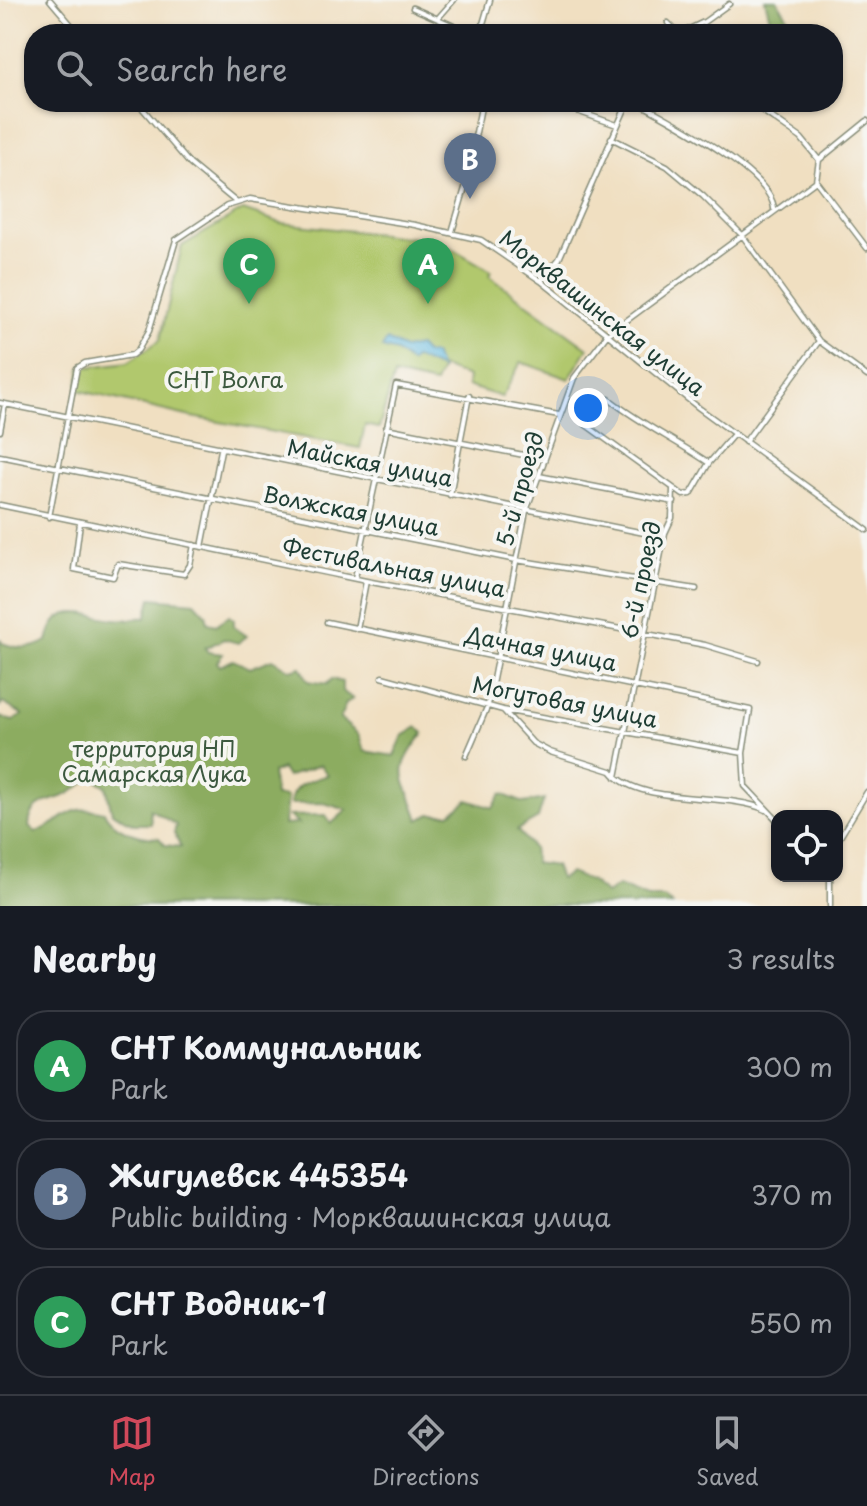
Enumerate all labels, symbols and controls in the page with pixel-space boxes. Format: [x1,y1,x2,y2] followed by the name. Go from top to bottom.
[24,24,843,112] search box
[52,46,96,90] icon: search
[116,46,288,91] text: Search here
[444,133,496,199] pin: B
[493,221,713,403] street label: Морквашинская улица
[223,238,275,304] pin: C
[402,238,454,304] pin: A
[167,362,284,395] park label: СНТ Волга
[568,388,608,428] your location
[486,427,551,550] street label: 5-й проезд
[285,429,456,494] street label: Майская улица
[260,476,442,543] street label: Волжская улица
[611,518,668,642] street label: 6-й проезд
[280,529,509,604] street label: Фестивальная улица
[462,617,620,678] street label: Дачная улица
[470,666,661,735] street label: Могутовая улица
[61,731,247,789] park label: территория НП Самарская Лука
[771,810,843,882] map controls
[771,810,843,882] button: locate
[32,932,157,984] text: Nearby
[727,939,835,978] text: 3 results
[110,1024,421,1069] text: СНТ Коммунальник
[50,1047,70,1086] text: A
[746,1047,833,1086] text: 300 m
[110,1069,168,1108] text: Park
[110,1152,408,1197] text: Жигулевск 445354
[51,1175,69,1214] text: B
[751,1175,833,1214] text: 370 m
[110,1197,611,1236] text: Public building · Морквашинская улица
[110,1280,326,1325] text: СНТ Водник-1
[50,1303,70,1342] text: C
[749,1303,833,1342] text: 550 m
[110,1325,168,1364] text: Park
[108,1411,155,1492] tab: Map
[372,1411,479,1492] tab: Directions
[696,1411,759,1492] tab: Saved

